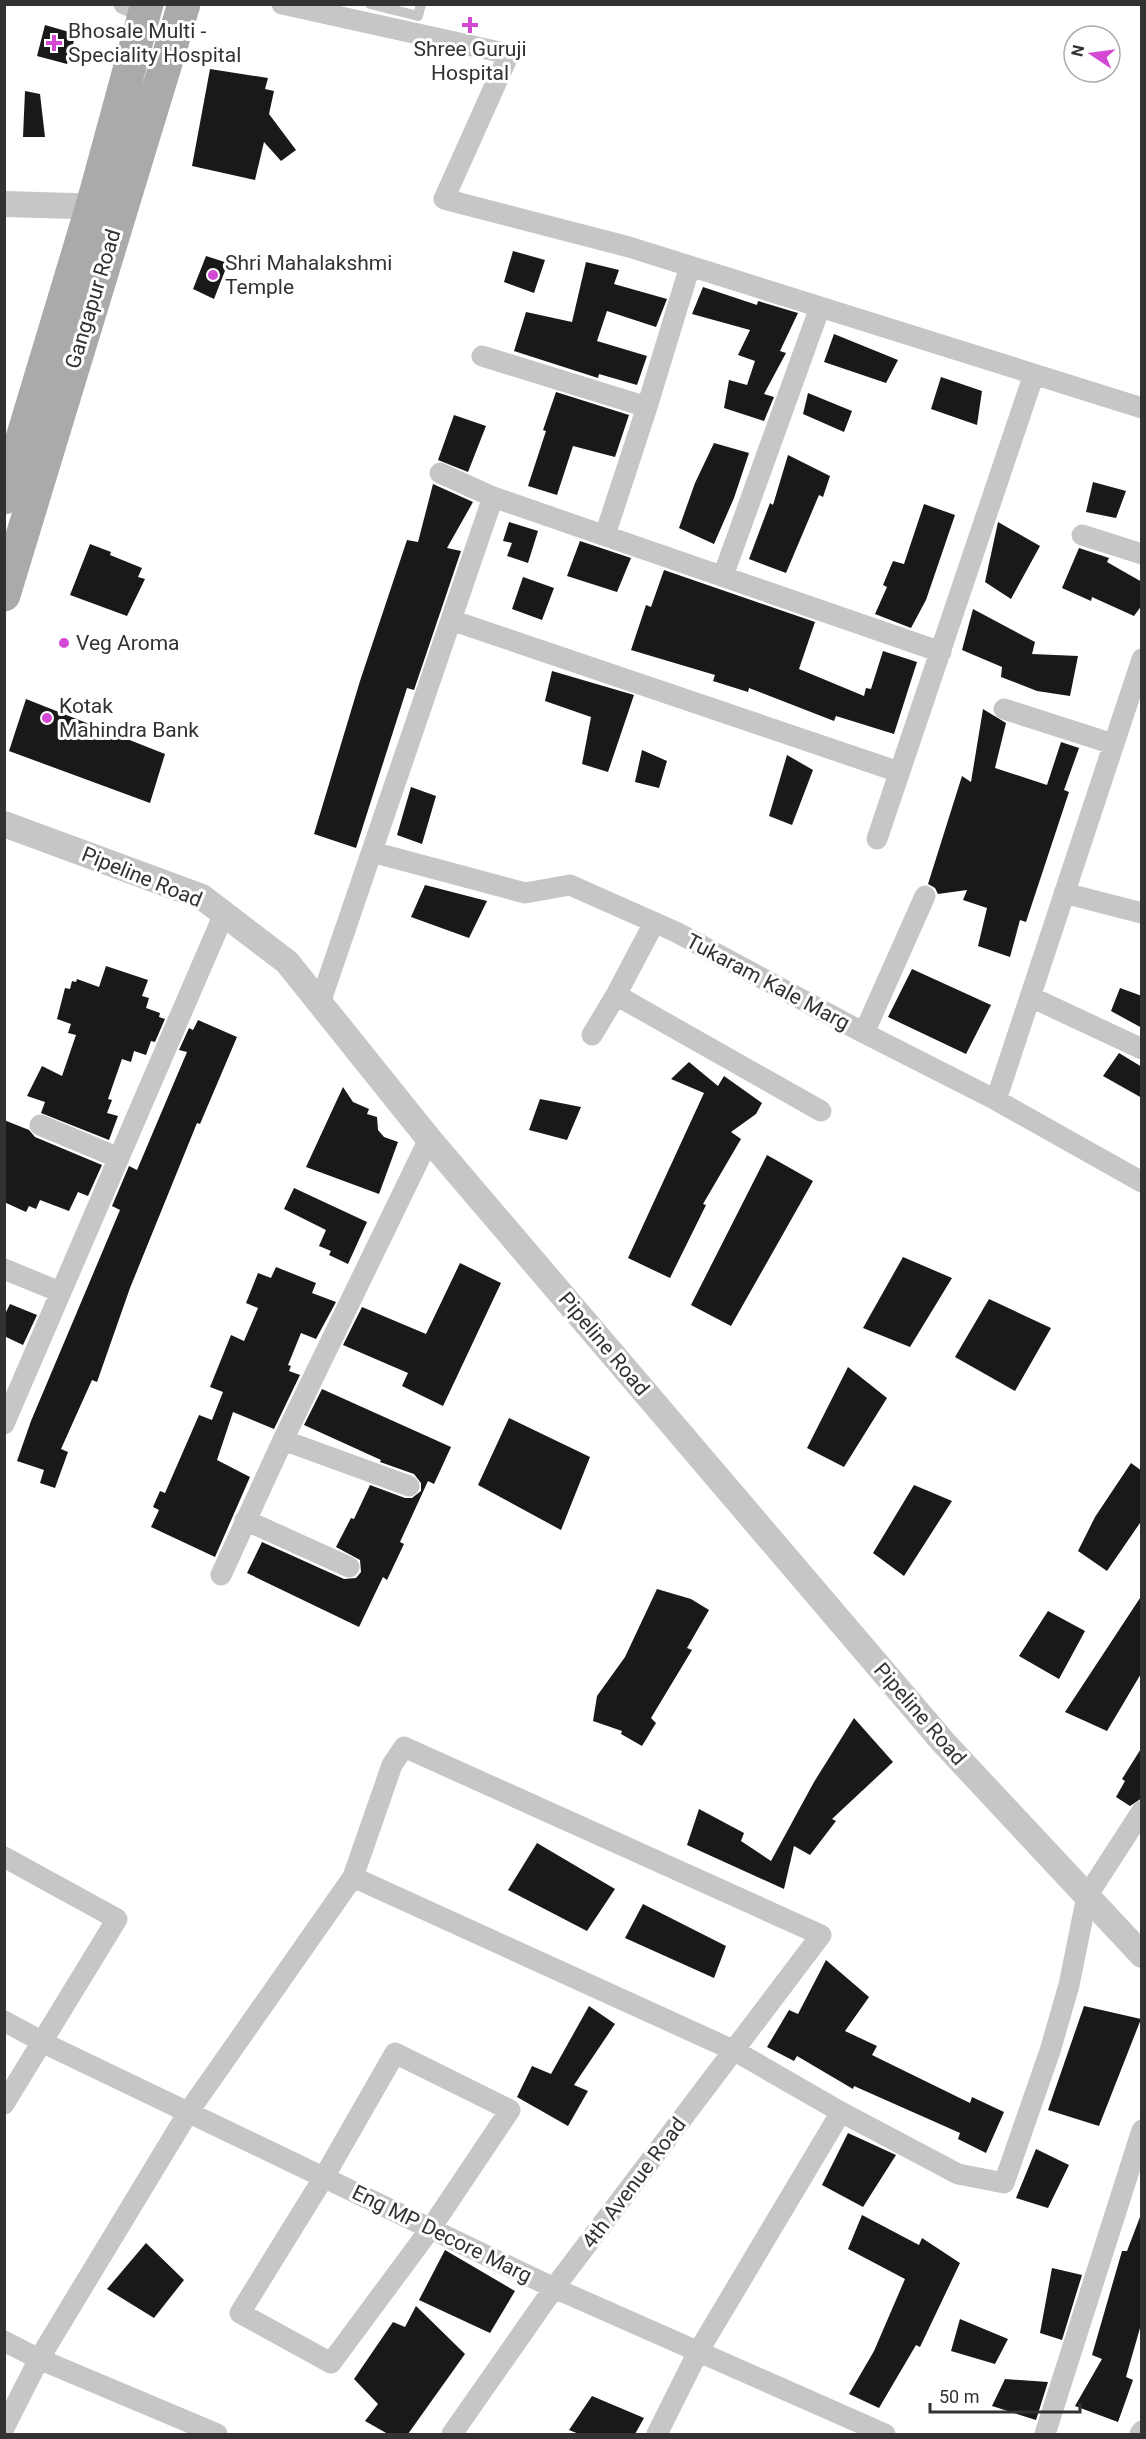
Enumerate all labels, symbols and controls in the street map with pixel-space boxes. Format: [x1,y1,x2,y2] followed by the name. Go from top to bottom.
[461,16,479,34] marker: Shree Guruji Hospital
[68,19,241,67] place label: Bhosale Multi - Speciality Hospital
[1062,24,1122,84] north arrow
[45,34,63,52] marker: Bhosale Multi - Speciality Hospital
[413,37,527,85] place label: Shree Guruji Hospital
[1067,43,1088,58] text: N
[60,226,126,372] street label: Gangapur Road
[225,251,392,299] place label: Shri Mahalakshmi Temple
[206,268,220,282] marker: Shri Mahalakshmi Temple
[76,631,179,655] place label: Veg Aroma
[57,636,71,650] marker: Veg Aroma
[59,694,199,742] place label: Kotak Mahindra Bank
[40,711,54,725] marker: Kotak Mahindra Bank
[78,842,206,912] street label: Pipeline Road
[682,929,854,1035] street label: Tukaram Kale Marg
[554,1287,654,1401] street label: Pipeline Road
[869,1658,971,1770] street label: Pipeline Road
[577,2113,691,2253] street label: 4th Avenue Road
[348,2180,536,2288] street label: Eng MP Decore Marg
[930,2376,1080,2414] scale bar
[939,2386,979,2407] text: 50 m

